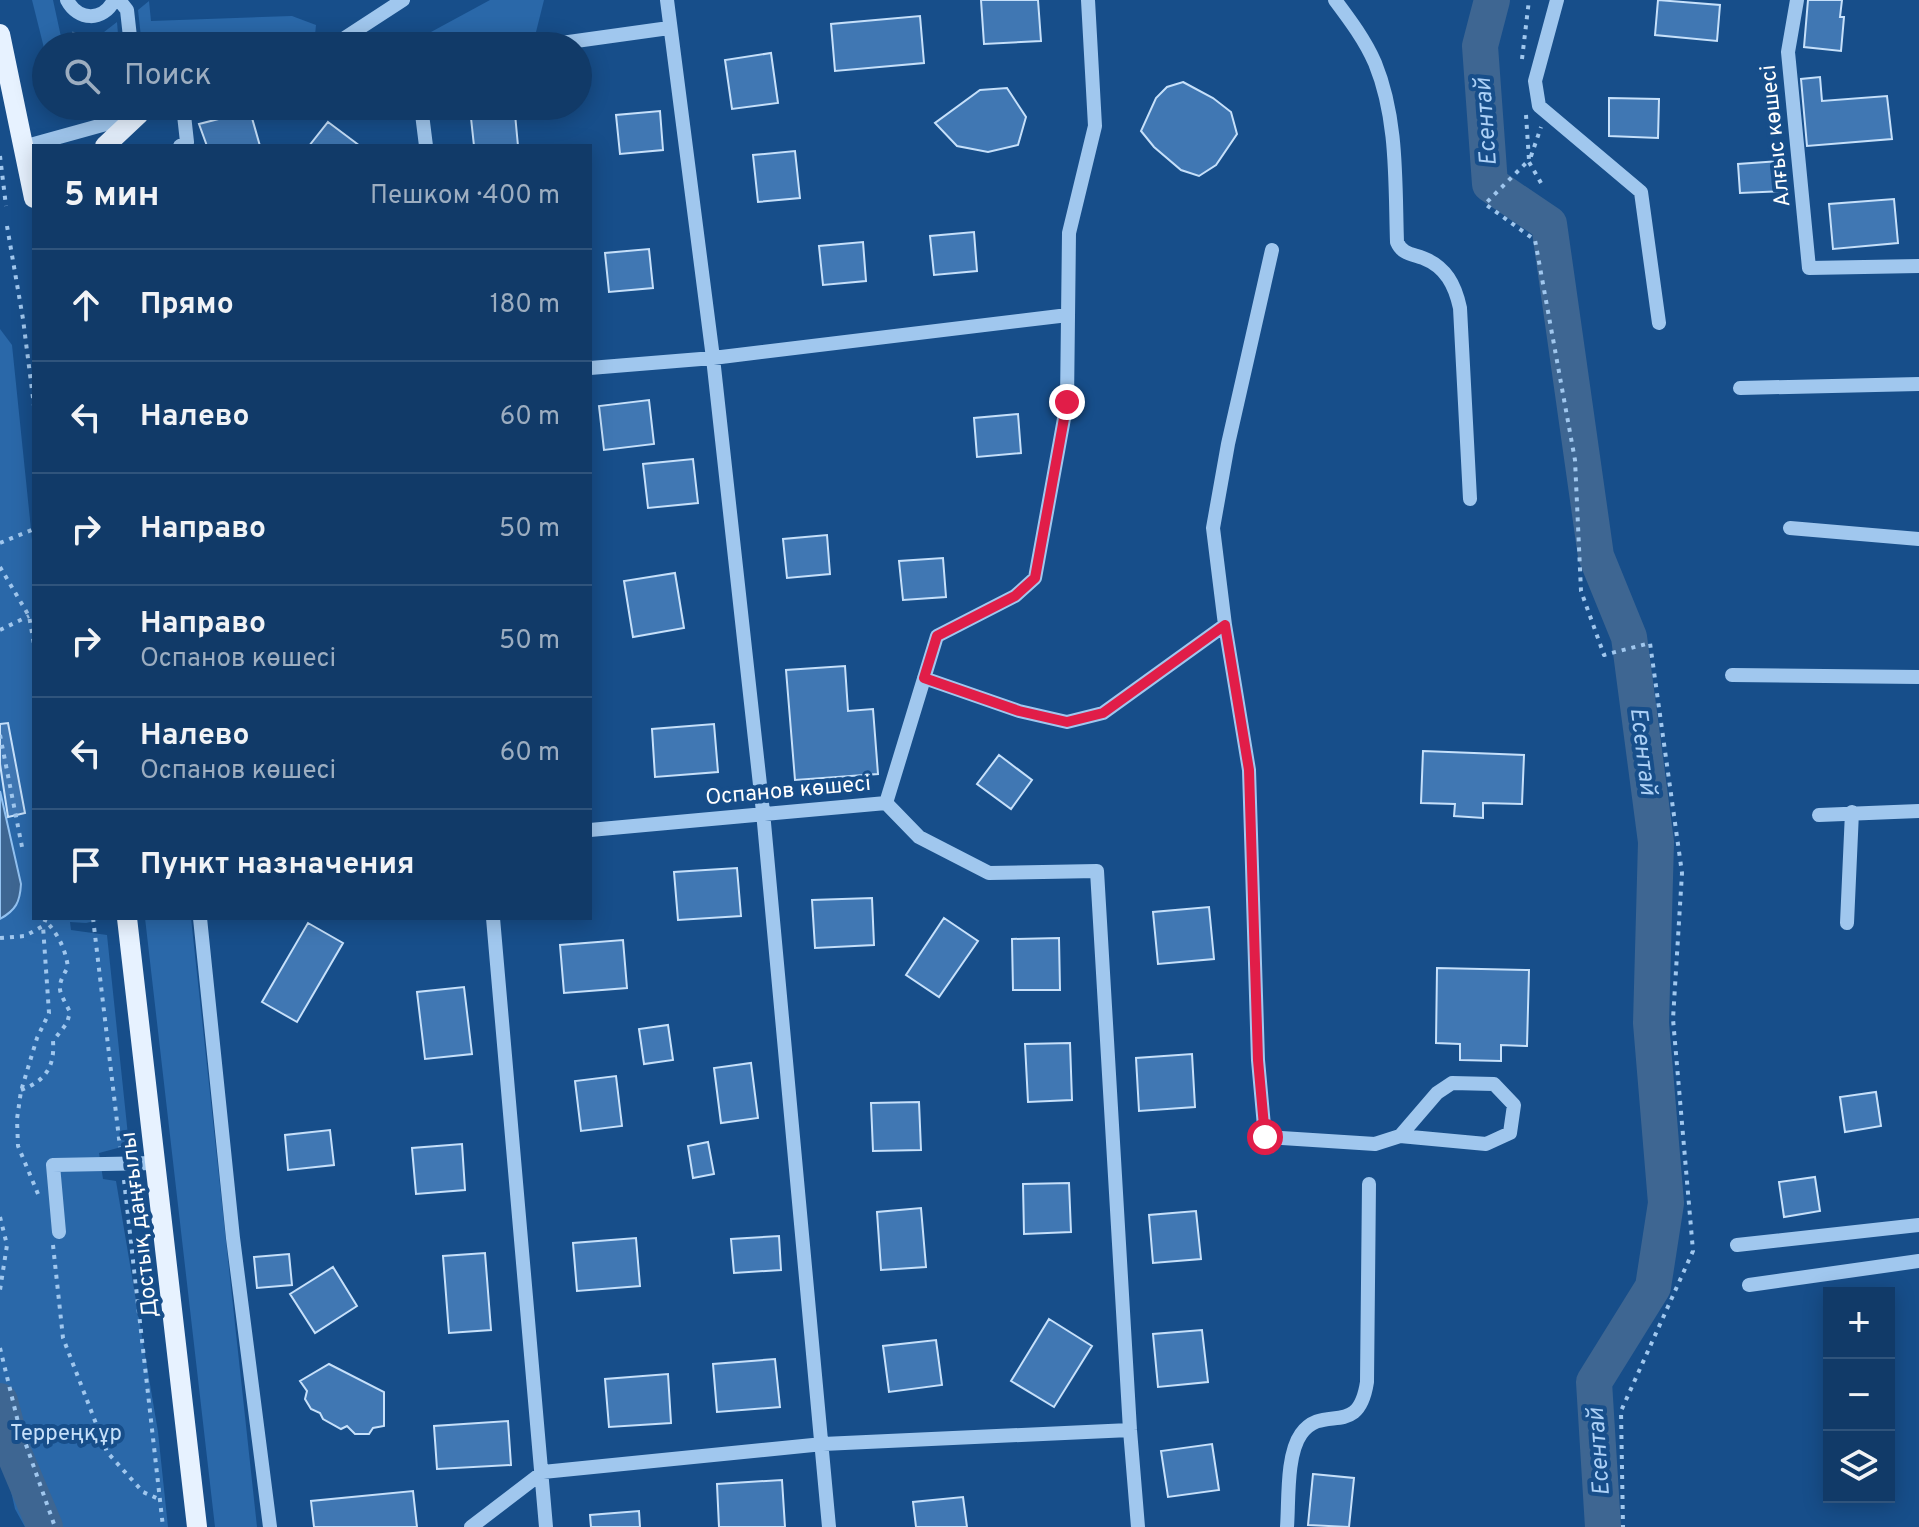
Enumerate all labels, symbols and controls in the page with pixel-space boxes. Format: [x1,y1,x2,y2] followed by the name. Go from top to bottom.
[32,32,592,120] search box
[60,54,104,98] icon: search
[124,58,212,95] text: Поиск
[1756,63,1797,208] street label: Алғыс көшесі
[1469,76,1505,167] water label: Есентай
[64,175,160,218] text: 5 мин
[370,180,560,213] text: Пешком · 400 m
[64,283,108,327] icon: ahead
[140,287,234,324] text: Прямо
[490,289,560,322] text: 180 m
[1049,384,1085,420] route end
[64,395,108,439] icon: left
[140,399,249,436] text: Налево
[500,401,560,434] text: 60 m
[64,507,108,551] icon: right
[140,511,266,548] text: Направо
[499,513,560,546] text: 50 m
[140,606,266,643] text: Направо
[64,619,108,663] icon: right
[499,625,560,658] text: 50 m
[140,643,336,676] text: Оспанов көшесі
[1622,706,1662,798] water label: Есентай
[140,718,249,755] text: Налево
[64,731,108,775] icon: left
[500,737,560,770] text: 60 m
[140,755,336,788] text: Оспанов көшесі
[704,771,872,812] street label: Оспанов көшесі
[64,843,108,887] icon: arrive
[140,847,414,884] text: Пункт назначения
[1247,1119,1283,1155] route start
[116,1130,165,1319] street label: Достық даңғылы
[1823,1287,1895,1503] map controls
[1823,1287,1895,1359] button: +
[1823,1359,1895,1431] button: −
[1582,1406,1618,1497] water label: Есентай
[10,1421,122,1448] park label: Терреңқұр
[1823,1431,1895,1503] button: layers

